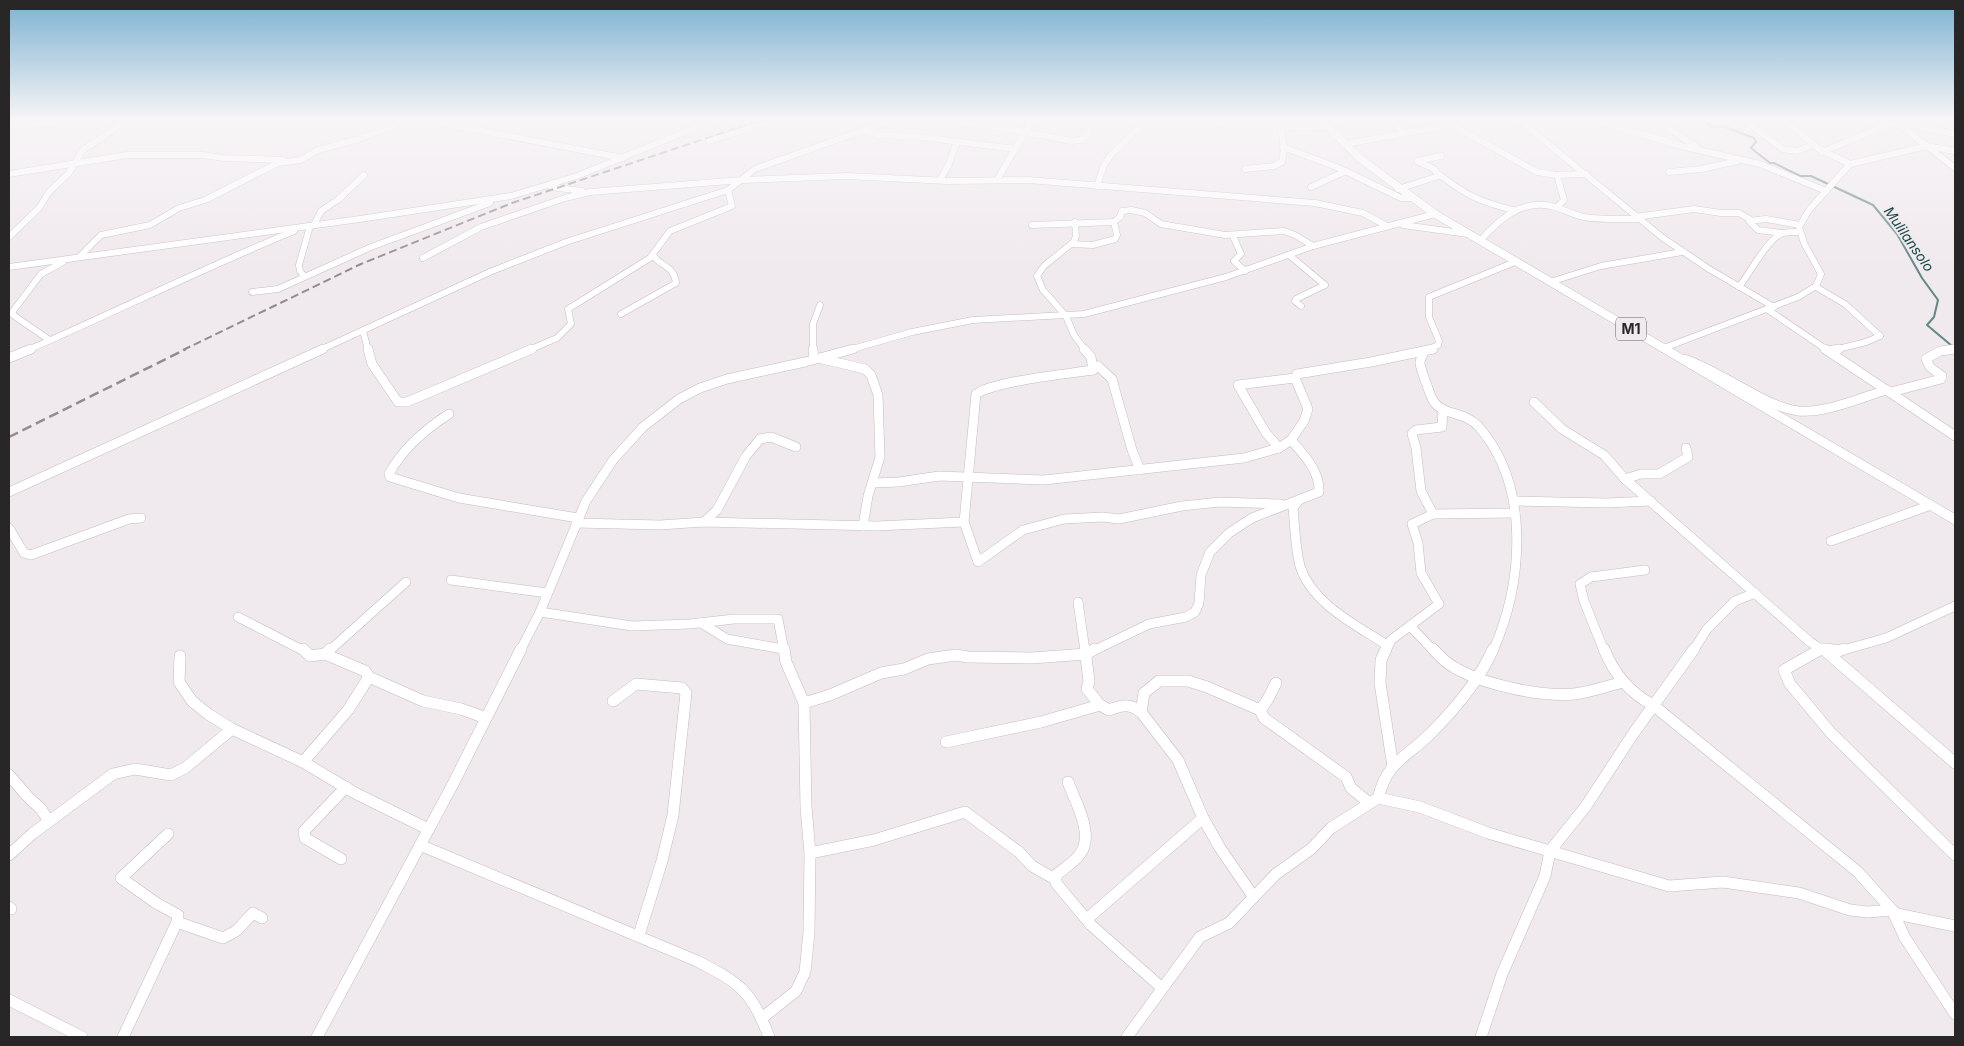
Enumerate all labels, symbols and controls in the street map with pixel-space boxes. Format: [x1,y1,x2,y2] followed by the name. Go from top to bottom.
[1881,203,1938,275] water label: Mulilansolo
[1616,318,1646,340] road number: M1

